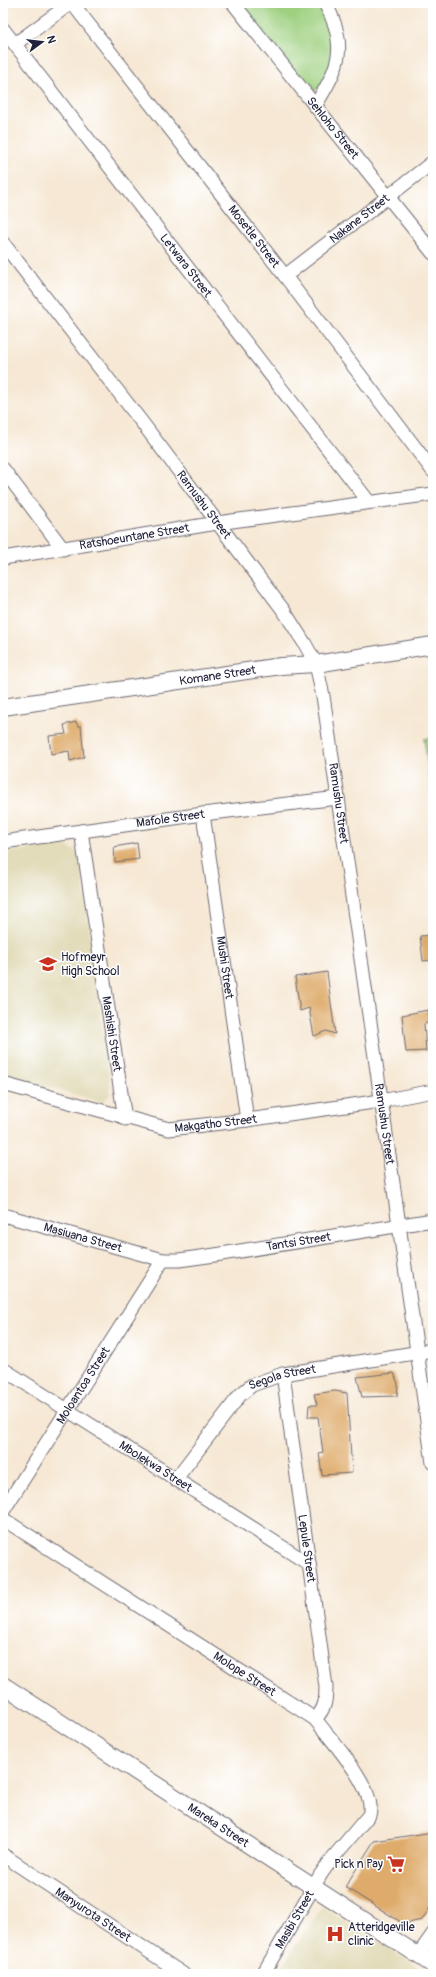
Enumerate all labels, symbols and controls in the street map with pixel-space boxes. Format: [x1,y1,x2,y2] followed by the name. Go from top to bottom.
[22,22,62,62] north arrow
[44,34,59,45] text: N
[304,94,362,162] street label: Sehloho Street
[326,191,393,247] street label: Nakane Street
[225,202,283,271] street label: Mosetle Street
[157,231,215,300] street label: Letwara Street
[174,468,235,542] street label: Ramushu Street
[78,520,190,553] street label: Ratshoeuntane Street
[178,662,257,688] street label: Komane Street
[325,762,352,845] street label: Ramushu Street
[135,806,206,831] street label: Mafole Street
[213,935,237,1000] street label: Mushi Street
[61,950,120,979] place label: Hofmeyr High School
[38,954,58,974] school or university icon: Hofmeyr High School
[99,995,125,1072] street label: Mashishi Street
[371,1082,398,1165] street label: Ramushu Street
[174,1111,258,1136] street label: Makgatho Street
[42,1219,124,1256] street label: Masiuana Street
[265,1229,332,1254] street label: Tantsi Street
[53,1344,113,1427] street label: Moloantoa Street
[247,1361,317,1393] street label: Segola Street
[116,1437,195,1495] street label: Mbolekwa Street
[295,1513,319,1583] street label: Lepule Street
[211,1648,279,1700] street label: Molope Street
[185,1800,252,1851] street label: Mareka Street
[386,1854,406,1874] supermarket icon: Pick n Pay
[334,1857,383,1872] place label: Pick n Pay
[52,1884,134,1945] street label: Manyurota Street
[272,1888,318,1952] street label: Masibi Street
[348,1920,415,1949] place label: Atteridgeville clinic
[325,1924,345,1944] hospital icon: Atteridgeville clinic

